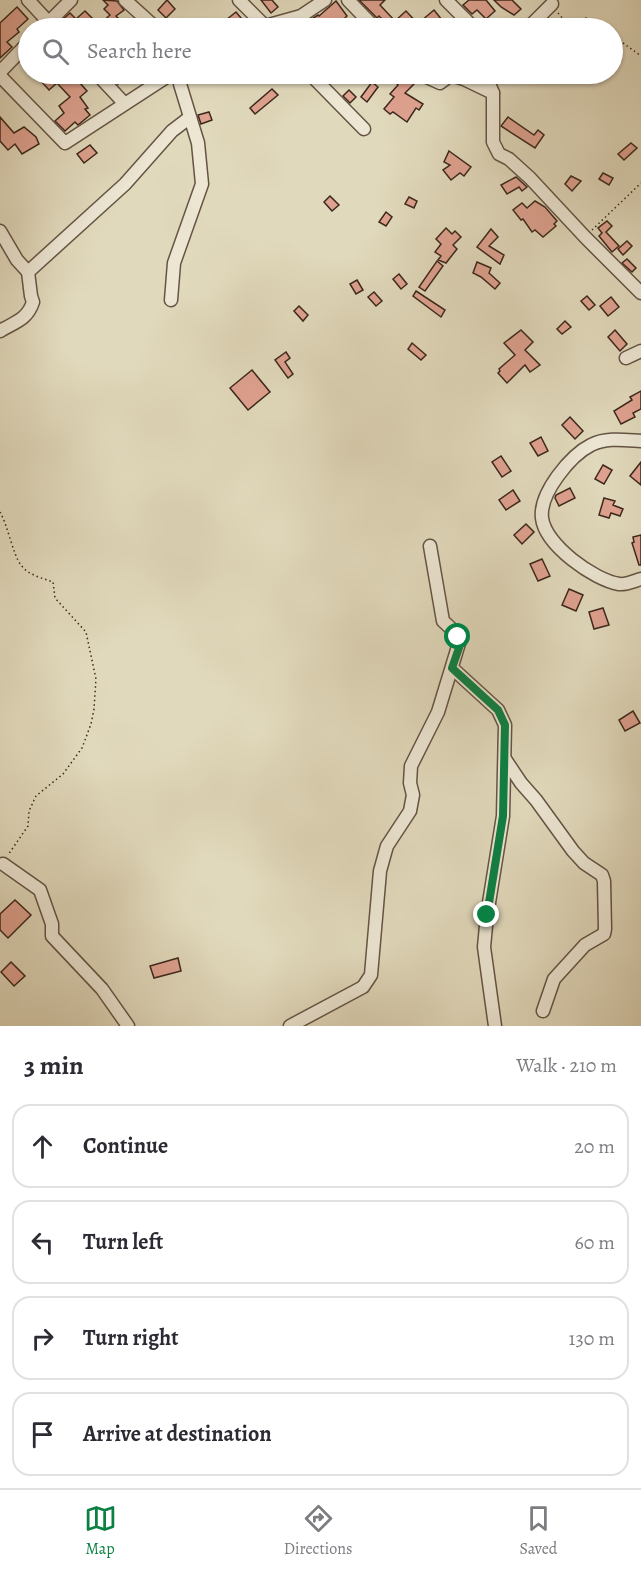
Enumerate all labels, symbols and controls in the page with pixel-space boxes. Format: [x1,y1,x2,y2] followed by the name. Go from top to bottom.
[18,18,623,84] search box
[39,35,72,68] icon: search
[87,36,192,66] text: Search here
[444,623,470,649] route start
[473,901,499,927] route end
[24,1048,84,1083] text: 3 min
[516,1052,617,1079] text: Walk · 210 m
[26,1130,59,1163] icon: ahead
[83,1131,168,1161] text: Continue
[574,1133,615,1160] text: 20 m
[26,1226,59,1259] icon: left
[83,1227,163,1257] text: Turn left
[575,1229,615,1256] text: 60 m
[26,1322,59,1355] icon: right
[83,1323,179,1353] text: Turn right
[569,1325,615,1352] text: 130 m
[26,1418,59,1451] icon: arrive
[83,1419,272,1449] text: Arrive at destination
[84,1502,117,1560] tab: Map
[284,1502,352,1560] tab: Directions
[519,1502,557,1560] tab: Saved

